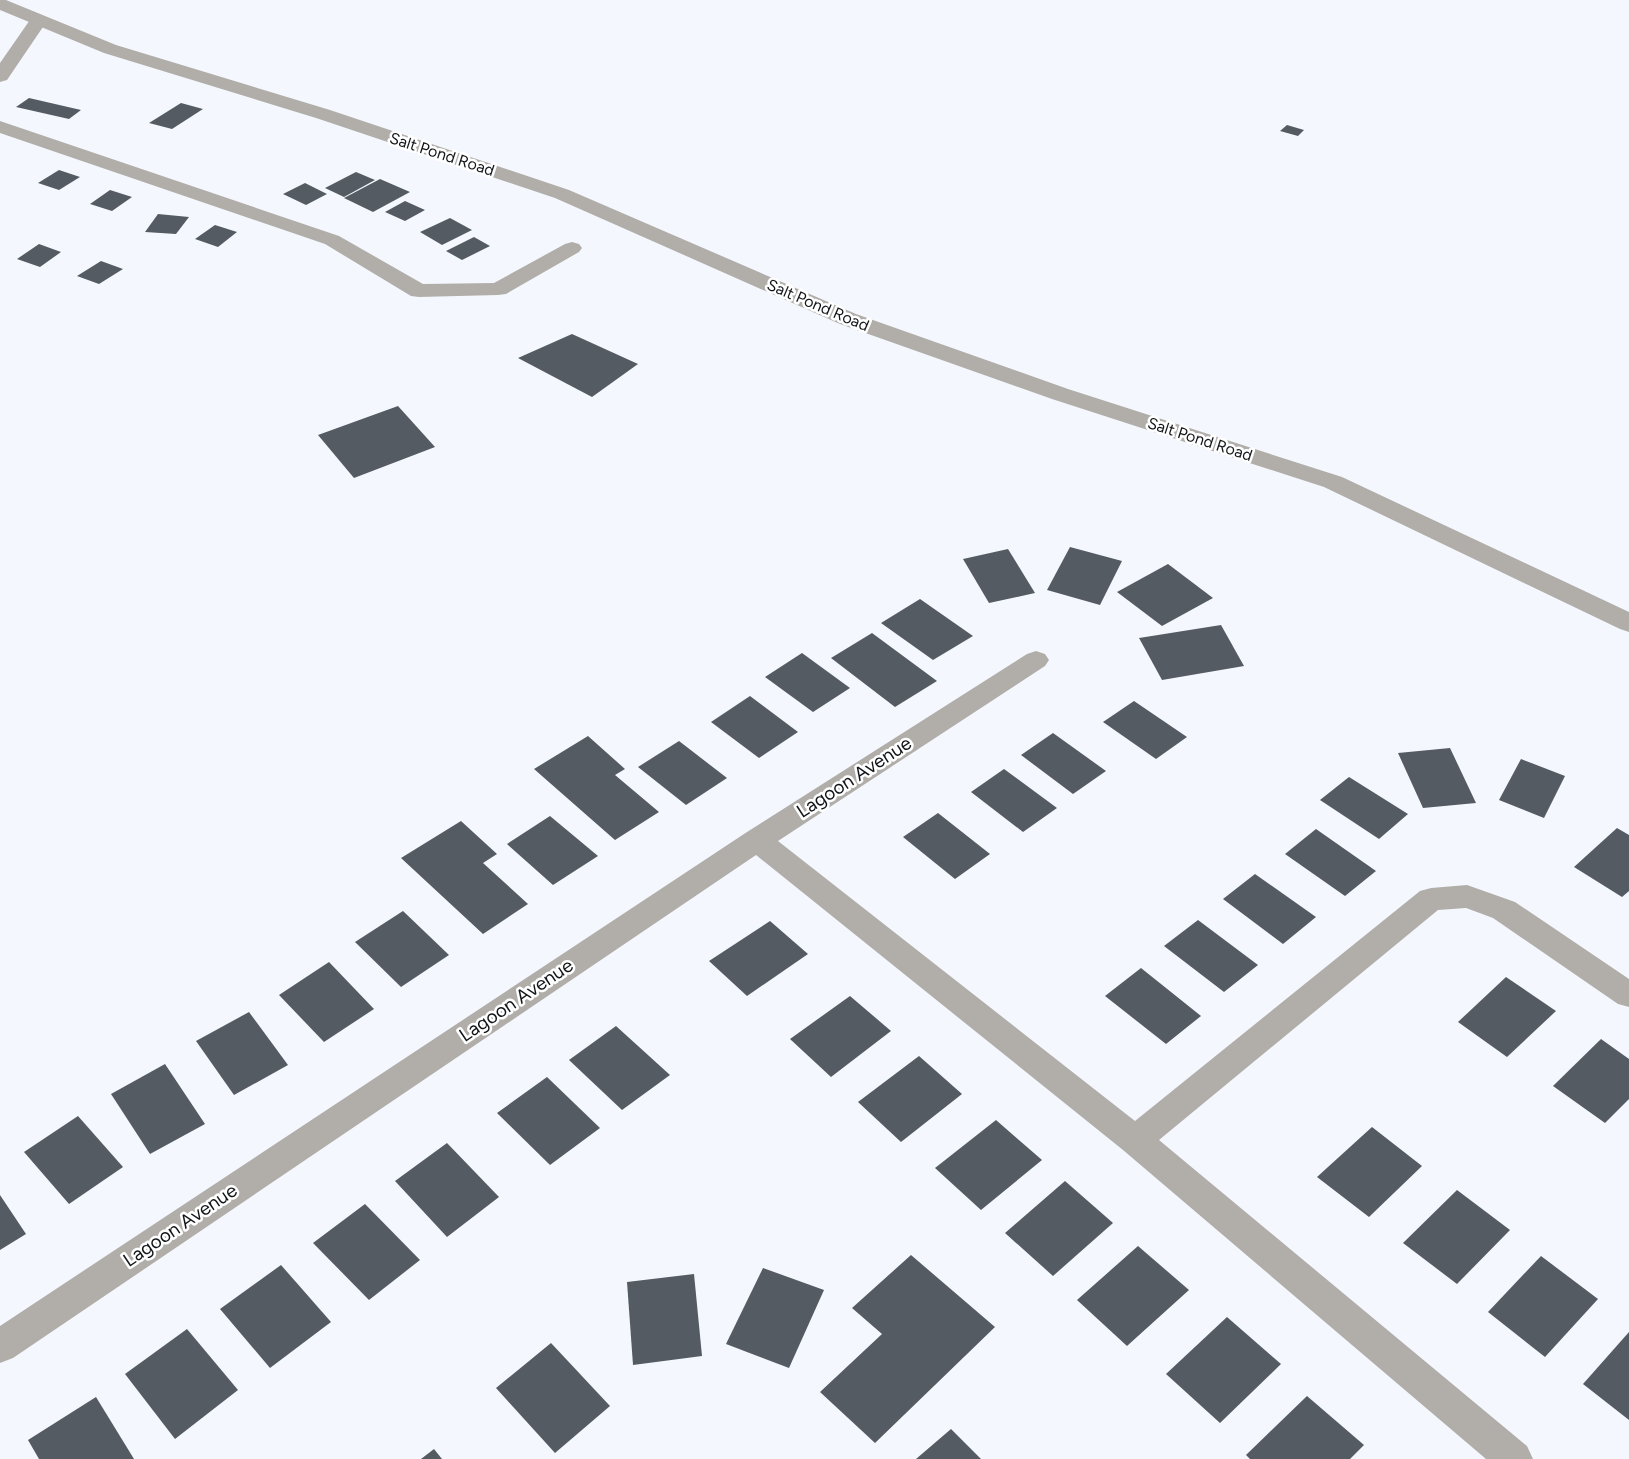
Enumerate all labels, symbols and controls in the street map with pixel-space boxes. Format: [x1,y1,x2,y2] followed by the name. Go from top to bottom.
[387,128,497,180] street label: Salt Pond Road
[764,275,872,335] street label: Salt Pond Road
[1145,413,1255,465] street label: Salt Pond Road
[792,731,916,823] street label: Lagoon Avenue
[455,953,577,1047] street label: Lagoon Avenue
[119,1178,241,1272] street label: Lagoon Avenue

